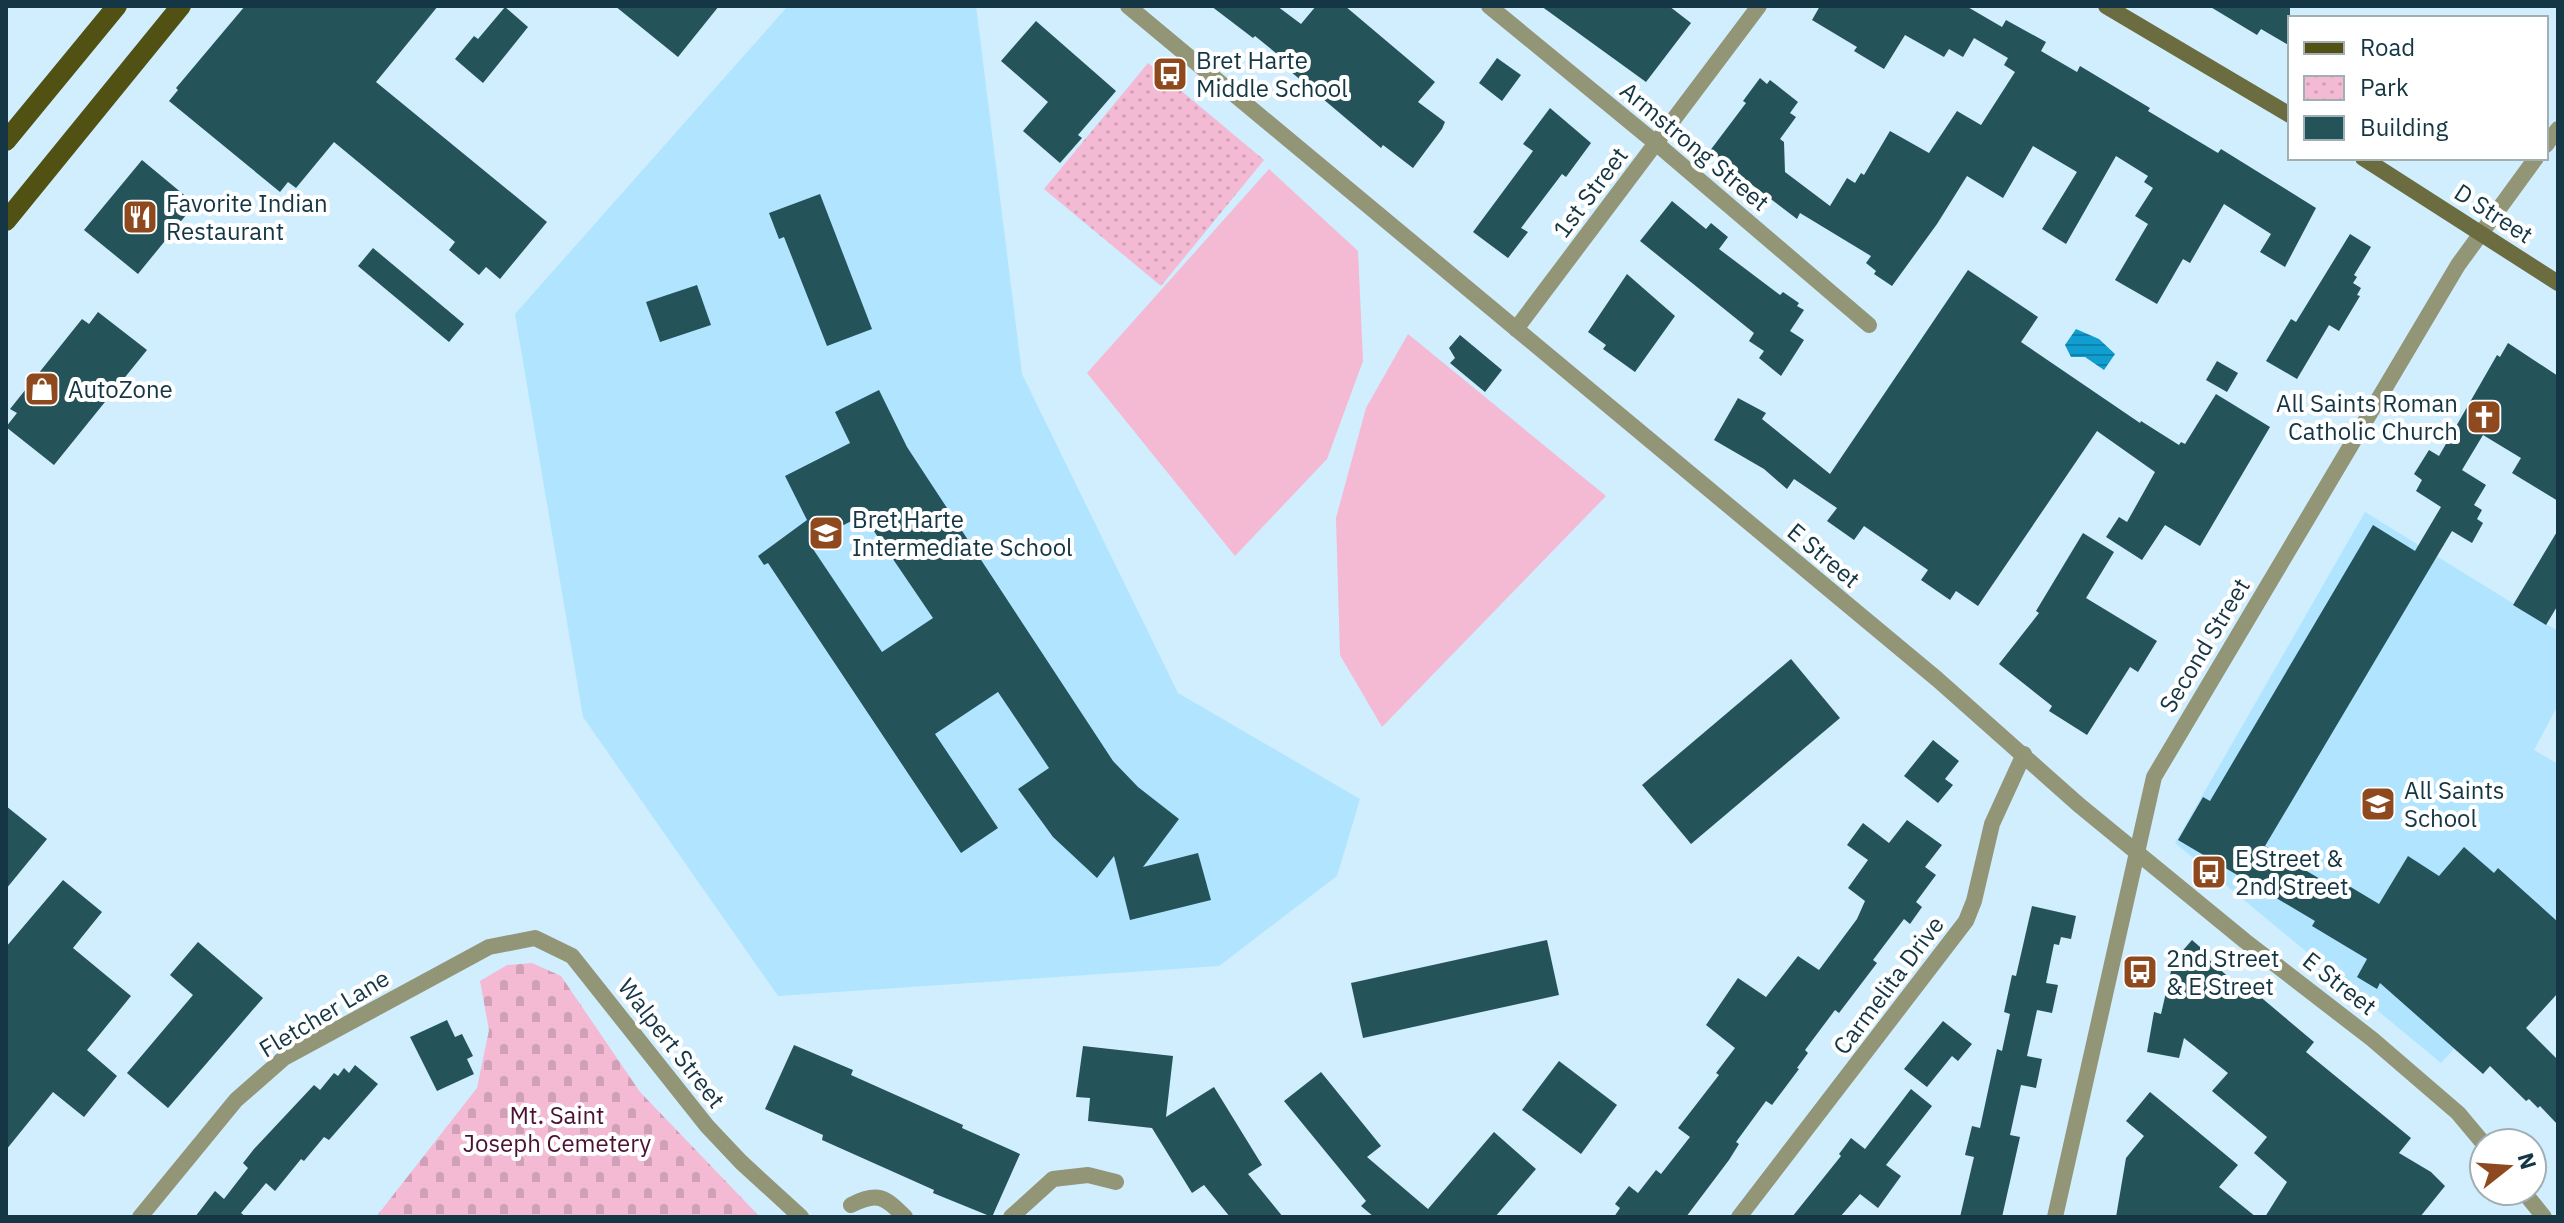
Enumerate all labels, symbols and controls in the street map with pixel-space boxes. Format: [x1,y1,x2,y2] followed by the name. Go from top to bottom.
[2288,16,2548,160] legend
[2360,31,2415,63] text: Road
[1196,44,1348,104] place label: Bret Harte Middle School
[1151,55,1189,93] bus stop icon: Bret Harte Middle School
[2360,71,2409,103] text: Park
[1614,74,1776,218] street label: Armstrong Street
[2360,111,2448,143] text: Building
[1545,140,1635,244] street label: 1st Street
[2449,176,2539,250] street label: D Street
[166,187,328,247] place label: Favorite Indian Restaurant
[121,198,159,236] restaurant icon: Favorite Indian Restaurant
[23,370,61,408] shop icon: AutoZone
[68,373,173,405] place label: AutoZone
[2276,387,2458,447] place label: All Saints Roman Catholic Church
[2465,398,2503,436] church icon: All Saints Roman Catholic Church
[852,503,1073,563] place label: Bret Harte Intermediate School
[807,514,845,552] school or university icon: Bret Harte Intermediate School
[1781,515,1867,595] street label: E Street
[2151,572,2257,718] street label: Second Street
[2404,774,2505,834] place label: All Saints School
[2359,785,2397,823] school or university icon: All Saints School
[2235,842,2348,902] place label: E Street & 2nd Street
[2190,853,2228,891] bus stop icon: E Street & 2nd Street
[1825,909,1951,1061] street label: Carmelita Drive
[2166,942,2279,1002] place label: 2nd Street & E Street
[2296,944,2384,1022] street label: E Street
[2121,953,2159,991] bus stop icon: 2nd Street & E Street
[253,962,395,1064] street label: Fletcher Lane
[611,972,733,1114] street label: Walpert Street
[463,1099,651,1159] park label: Mt. Saint Joseph Cemetery
[2468,1127,2548,1207] north arrow
[2511,1149,2544,1173] text: N

